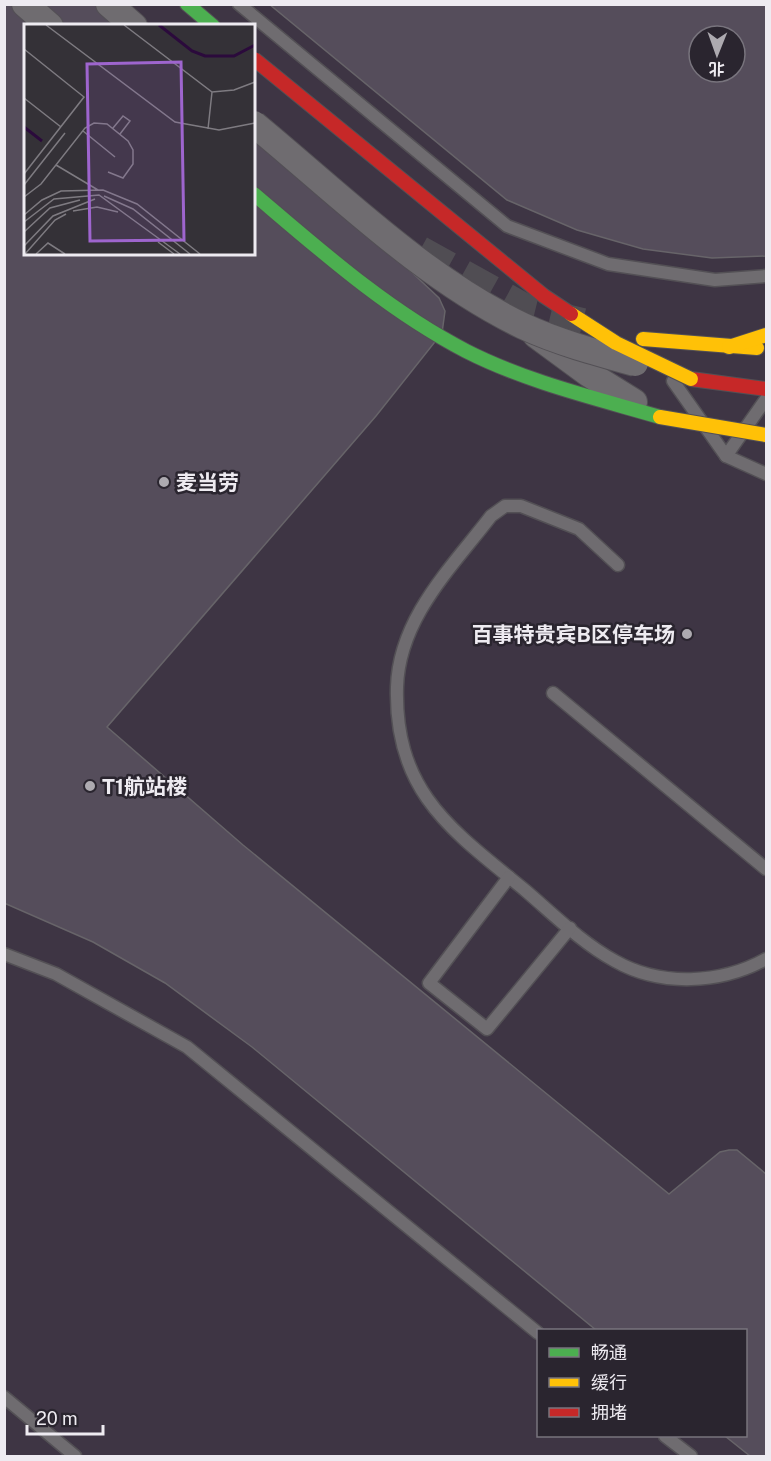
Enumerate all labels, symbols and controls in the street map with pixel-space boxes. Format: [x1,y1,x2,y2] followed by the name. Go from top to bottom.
[24,24,255,255] inset map
[687,24,747,84] north arrow
[709,59,725,78] text: 北
[176,470,239,495] place label: 麦当劳
[157,475,171,489] marker: 麦当劳
[472,622,675,647] place label: 百事特贵宾B区停车场
[680,627,694,641] marker: 百事特贵宾B区停车场
[102,774,187,799] place label: T1航站楼
[83,779,97,793] marker: T1航站楼
[537,1329,747,1437] legend
[591,1342,627,1363] text: 畅通
[591,1372,627,1393] text: 缓行
[27,1398,104,1436] scale bar
[591,1402,627,1423] text: 拥堵
[36,1408,78,1429] text: 20 m

